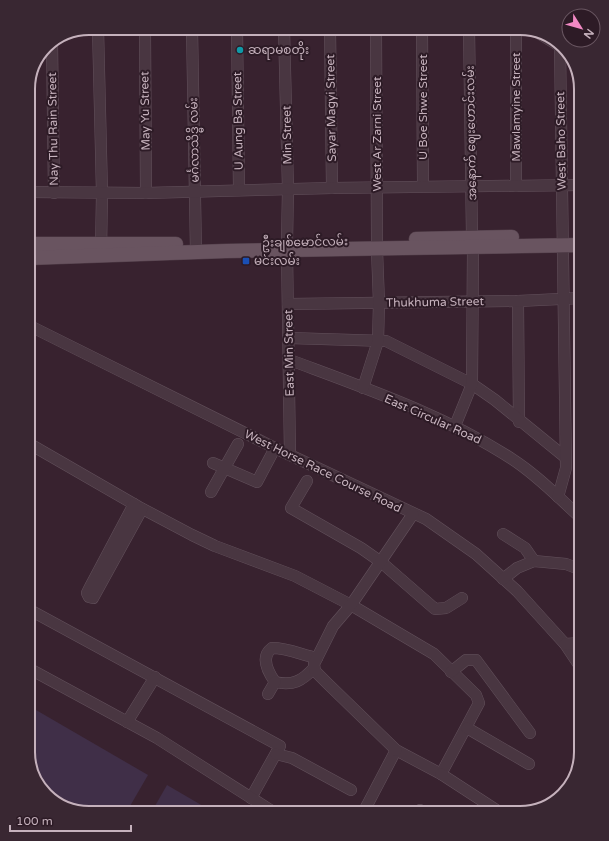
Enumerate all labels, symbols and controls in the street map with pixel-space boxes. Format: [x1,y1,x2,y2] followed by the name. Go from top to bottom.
[561,8,601,48] north arrow
[581,26,596,41] text: N
[248,41,309,60] place label: ဆရာမစတိုး
[235,45,245,55] marker: ဆရာမစတိုး
[509,52,523,162] street label: Mawlamyine Street
[323,54,339,162] street label: Sayar Magyi Street
[416,54,430,160] street label: U Boe Shwe Street
[461,65,482,201] street label: အနောက် ဈေးဟောင်းလမ်း
[137,71,153,151] street label: May Yu Street
[230,71,246,171] street label: U Aung Ba Street
[45,72,61,186] street label: Nay Thu Rain Street
[370,76,384,192] street label: West Ar Zarni Street
[553,91,569,191] street label: West Baho Street
[184,97,205,183] street label: မင်္ဂလာသိဒ္ဓိ လမ်း
[279,105,295,165] street label: Min Street
[262,232,348,253] street label: ဦးချစ်မောင်လမ်း
[254,252,300,268] place label: မင်းလမ်း
[241,256,251,266] marker: မင်းလမ်း
[386,294,485,310] street label: Thukhuma Street
[281,309,297,397] street label: East Min Street
[382,391,484,447] street label: East Circular Road
[242,427,404,515] street label: West Horse Race Course Road
[10,807,131,833] scale bar
[16,814,53,828] text: 100 m

